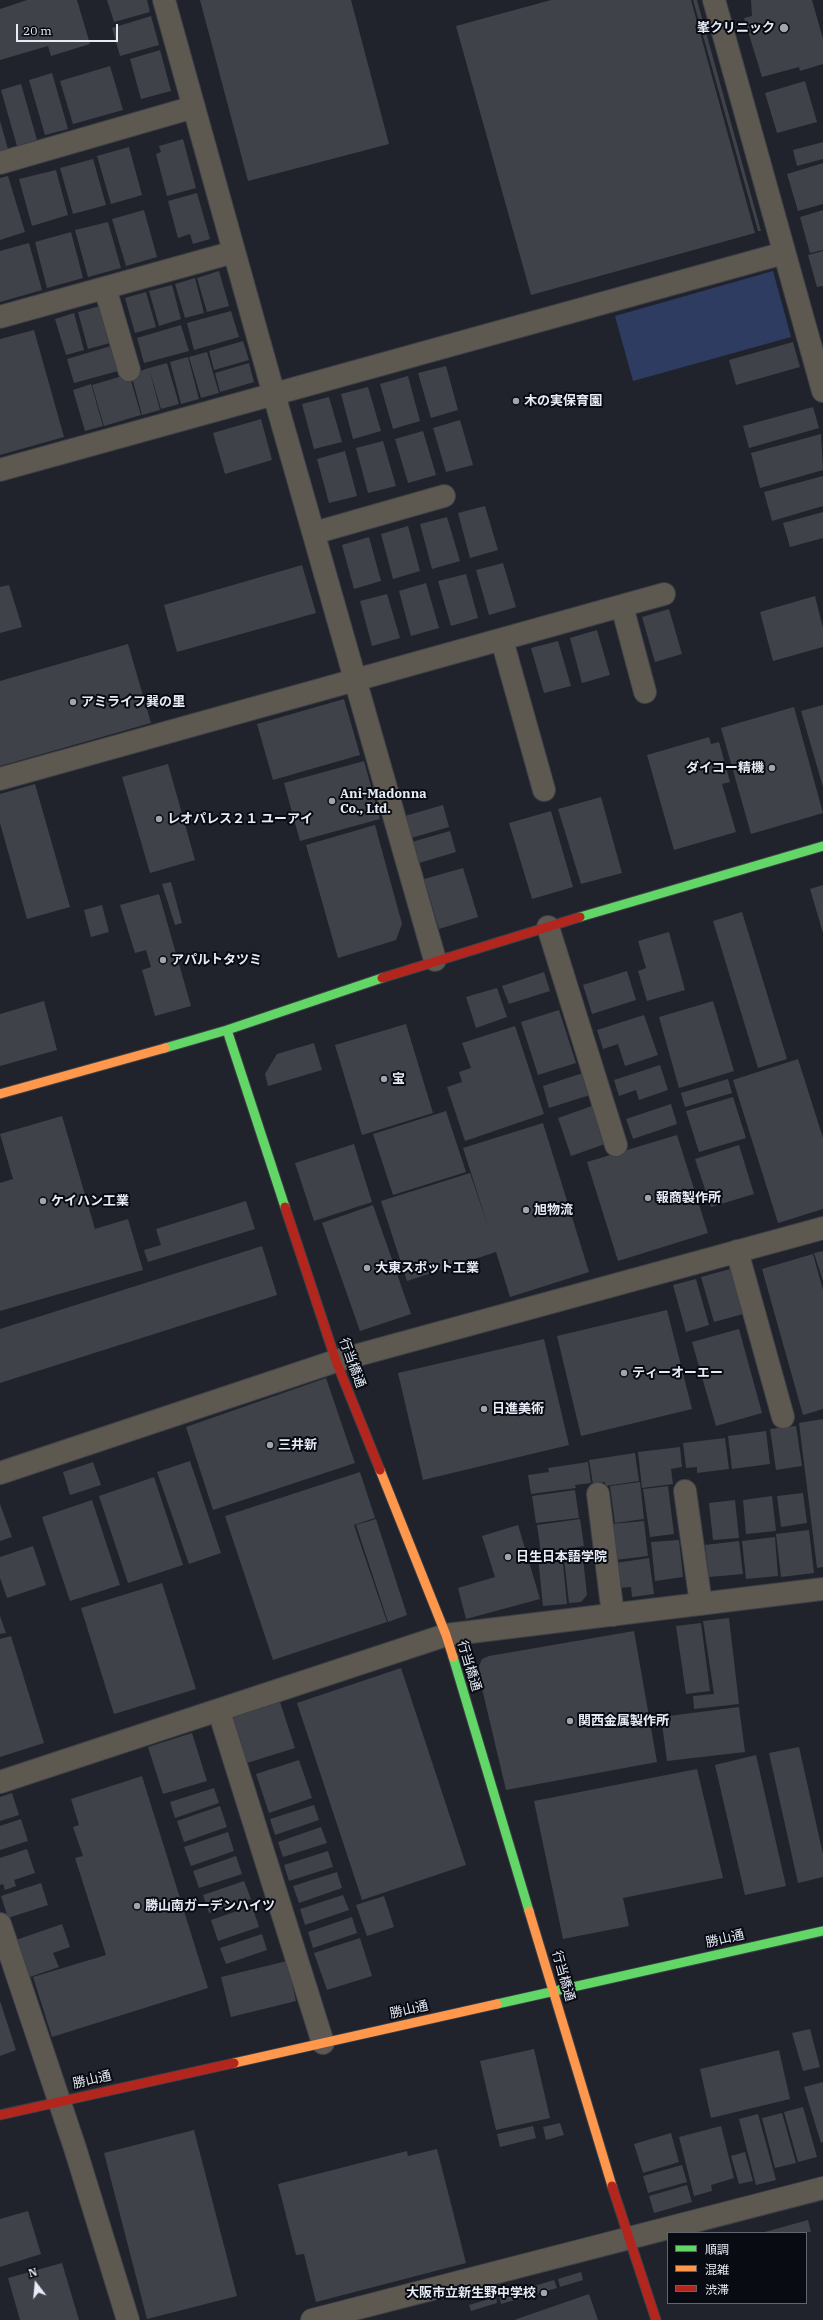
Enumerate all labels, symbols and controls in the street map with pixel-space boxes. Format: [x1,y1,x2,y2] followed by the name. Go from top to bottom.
[18,16,120,42] scale bar
[697,20,775,36] place label: 峯クリニック
[778,22,790,34] marker: 峯クリニック
[23,23,52,38] text: 20 m
[524,393,602,409] place label: 木の実保育園
[511,396,521,406] marker: 木の実保育園
[81,694,185,710] place label: アミライフ巽の里
[68,697,78,707] marker: アミライフ巽の里
[686,760,764,776] place label: ダイコー精機
[767,763,777,773] marker: ダイコー精機
[340,786,427,817] place label: Ani-Madonna Co., Ltd.
[327,796,337,806] marker: Ani-Madonna Co., Ltd.
[167,811,313,827] place label: レオパレス２１ ユーアイ
[154,814,164,824] marker: レオパレス２１ ユーアイ
[171,952,262,968] place label: アパルトタツミ
[158,955,168,965] marker: アパルトタツミ
[392,1071,405,1087] place label: 宝
[379,1074,389,1084] marker: 宝
[656,1190,721,1206] place label: 報商製作所
[51,1193,129,1209] place label: ケイハン工業
[643,1193,653,1203] marker: 報商製作所
[38,1196,48,1206] marker: ケイハン工業
[534,1202,573,1218] place label: 旭物流
[521,1205,531,1215] marker: 旭物流
[375,1260,479,1276] place label: 大東スポット工業
[362,1263,372,1273] marker: 大東スポット工業
[336,1336,368,1390] street label: 行当橋通
[632,1365,723,1381] place label: ティーオーエー
[619,1368,629,1378] marker: ティーオーエー
[492,1401,544,1417] place label: 日進美術
[479,1404,489,1414] marker: 日進美術
[278,1437,317,1453] place label: 三井新
[265,1440,275,1450] marker: 三井新
[516,1549,607,1565] place label: 日生日本語学院
[503,1552,513,1562] marker: 日生日本語学院
[454,1639,484,1693] street label: 行当橋通
[578,1713,669,1729] place label: 関西金属製作所
[565,1716,575,1726] marker: 関西金属製作所
[145,1898,275,1914] place label: 勝山南ガーデンハイツ
[132,1901,142,1911] marker: 勝山南ガーデンハイツ
[704,1927,746,1951] street label: 勝山通
[548,1949,578,2003] street label: 行当橋通
[388,1998,430,2022] street label: 勝山通
[71,2068,113,2092] street label: 勝山通
[667,2232,807,2304] legend
[705,2242,729,2257] text: 順調
[705,2262,729,2277] text: 混雑
[16,2264,56,2304] north arrow
[27,2265,39,2280] text: N
[705,2282,729,2297] text: 渋滞
[406,2285,536,2301] place label: 大阪市立新生野中学校
[539,2288,549,2298] marker: 大阪市立新生野中学校

